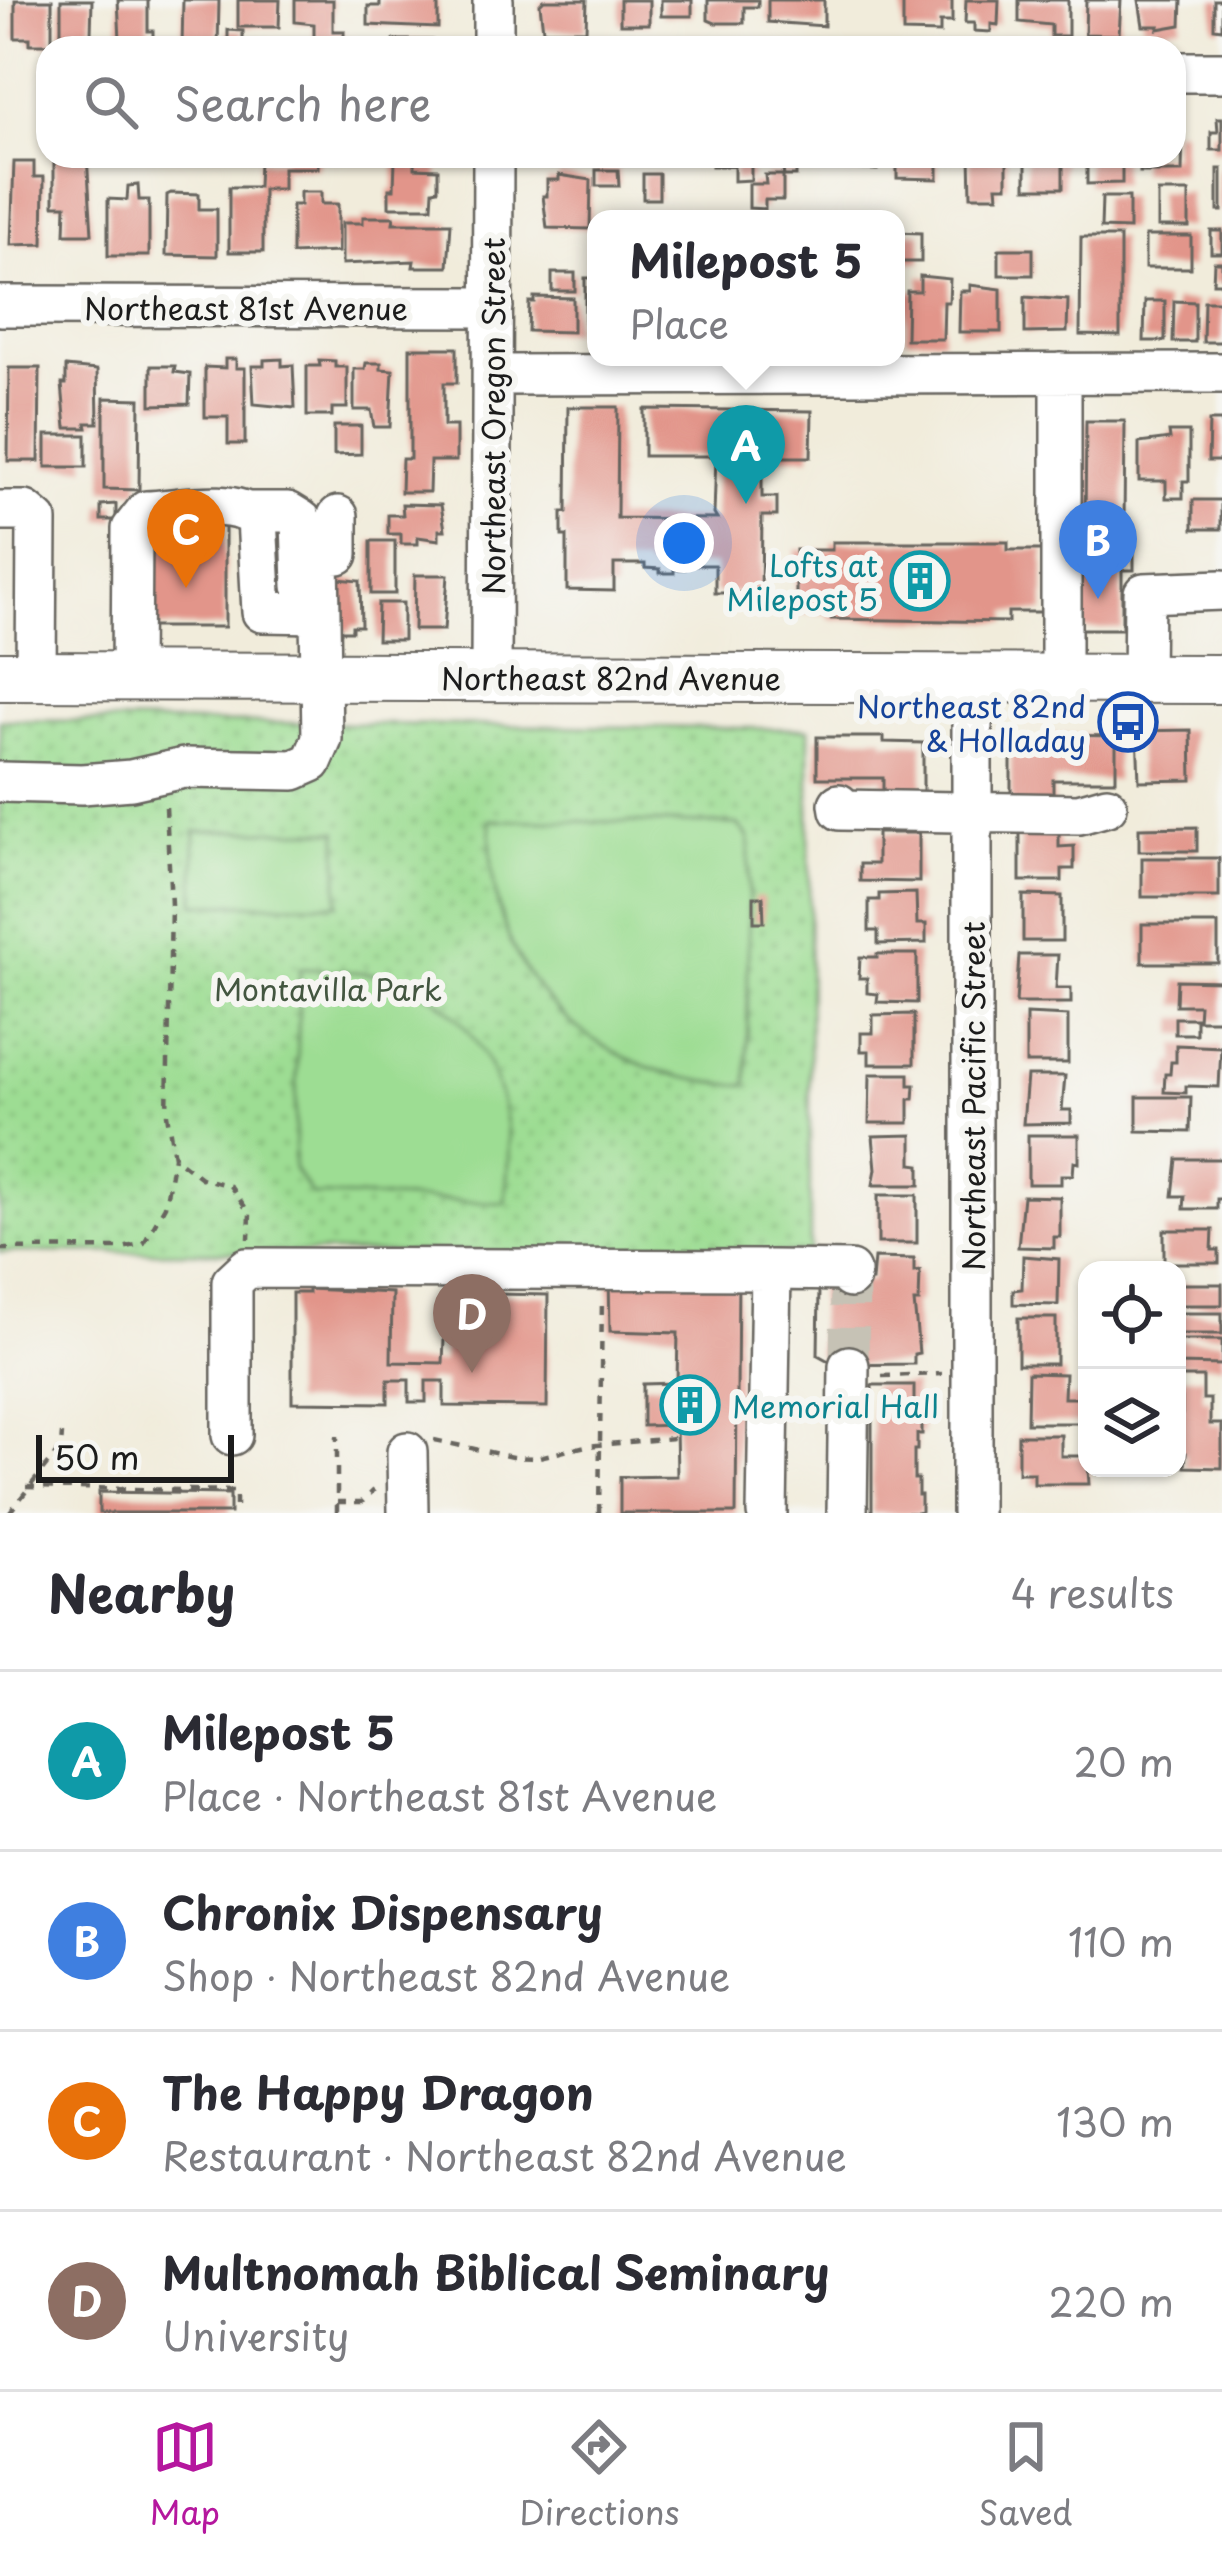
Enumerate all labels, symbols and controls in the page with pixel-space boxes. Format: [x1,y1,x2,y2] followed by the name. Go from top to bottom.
[36,36,1186,168] search box
[174,68,431,136] text: Search here
[78,69,144,135] icon: search
[587,210,905,366] popup
[629,225,863,293] text: Milepost 5
[470,237,515,595] street label: Northeast Oregon Street
[84,285,408,330] street label: Northeast 81st Avenue
[629,293,729,352] text: Place
[707,405,785,504] pin: A
[147,489,225,588] pin: C
[1059,500,1137,599] pin: B
[654,513,714,573] your location
[726,542,878,621] place label: Lofts at Milepost 5
[889,550,951,612] building icon: Lofts at Milepost 5
[441,655,781,700] street label: Northeast 82nd Avenue
[857,683,1086,762] place label: Northeast 82nd & Holladay
[1097,691,1159,753] bus stop icon: Northeast 82nd & Holladay
[950,921,995,1271] street label: Northeast Pacific Street
[214,966,442,1011] park label: Montavilla Park
[1078,1261,1186,1477] map controls
[1078,1261,1186,1369] button: locate
[433,1274,511,1373] pin: D
[1078,1369,1186,1477] button: layers
[659,1374,721,1436] building icon: Memorial Hall
[732,1383,939,1428] place label: Memorial Hall
[36,1429,234,1482] scale bar
[54,1431,140,1481] text: 50 m
[48,1553,235,1630] text: Nearby
[1011,1562,1174,1621] text: 4 results
[162,1697,395,1765] text: Milepost 5
[72,1731,102,1790] text: A
[1073,1731,1174,1790] text: 20 m
[162,1765,717,1824] text: Place · Northeast 81st Avenue
[162,1877,603,1945] text: Chronix Dispensary
[74,1911,100,1970] text: B
[1068,1911,1174,1970] text: 110 m
[162,1945,730,2004] text: Shop · Northeast 82nd Avenue
[162,2057,594,2125] text: The Happy Dragon
[72,2091,102,2150] text: C
[1056,2091,1174,2150] text: 130 m
[162,2125,847,2184] text: Restaurant · Northeast 82nd Avenue
[162,2237,829,2305] text: Multnomah Biblical Seminary
[71,2271,103,2330] text: D
[1049,2271,1174,2330] text: 220 m
[162,2305,349,2364] text: University
[150,2414,220,2536] tab: Map
[519,2414,680,2536] tab: Directions
[979,2414,1072,2536] tab: Saved

